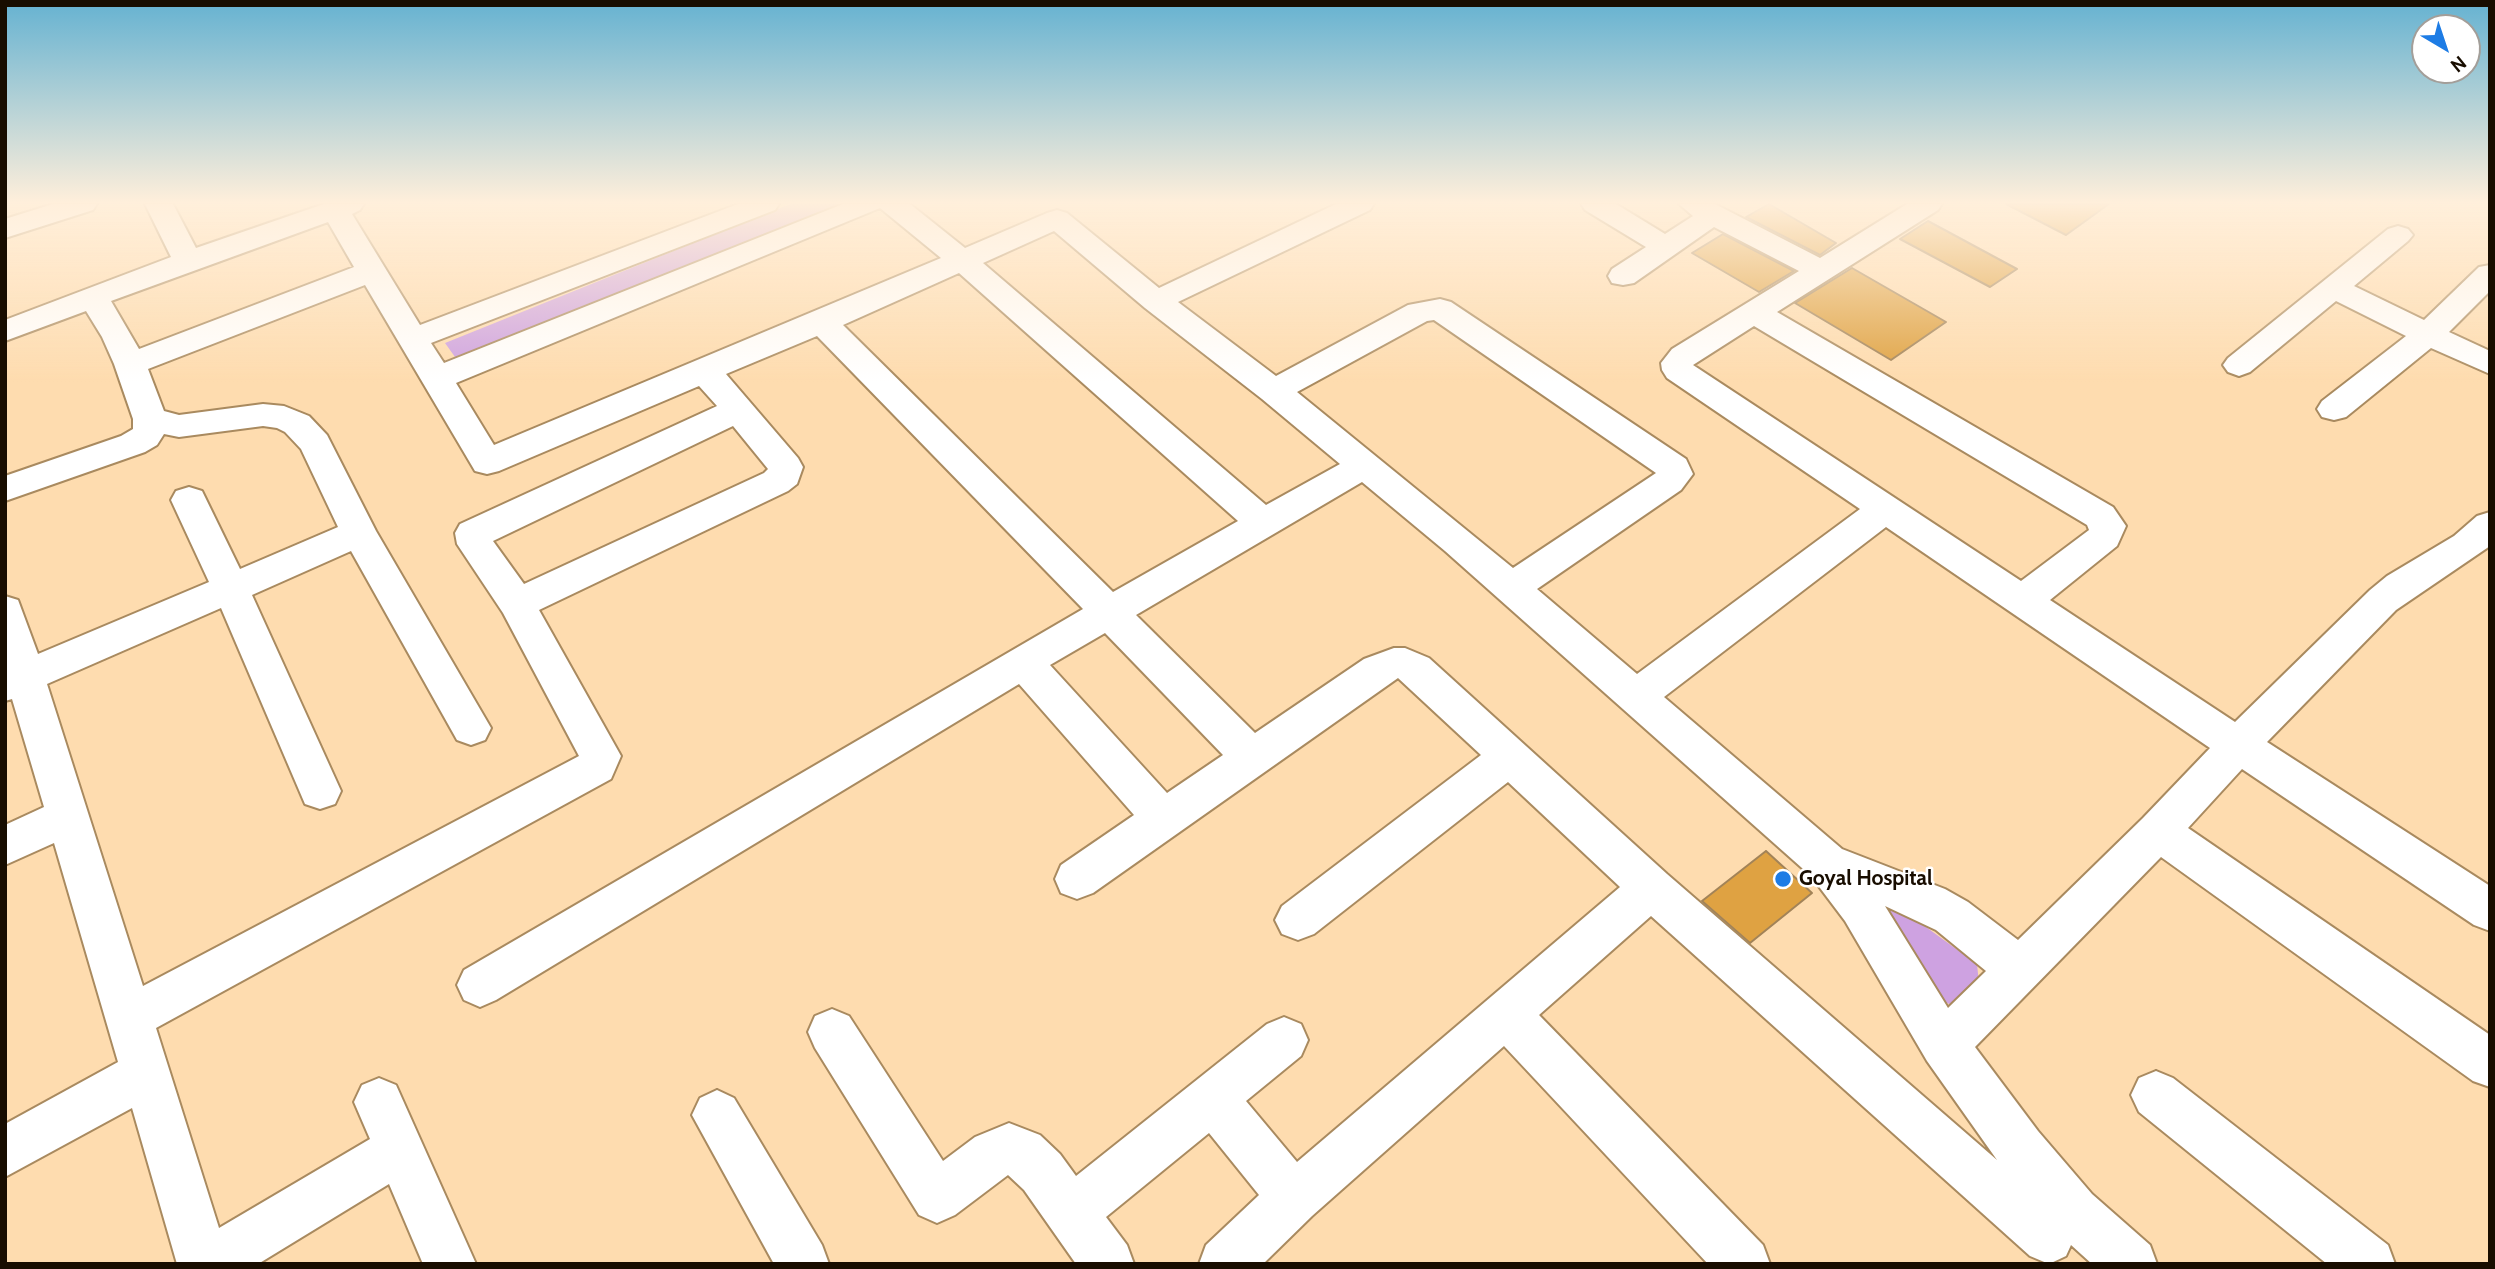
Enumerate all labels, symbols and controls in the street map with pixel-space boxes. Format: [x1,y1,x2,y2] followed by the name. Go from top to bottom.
[2411,14,2481,84] north arrow
[2446,51,2471,77] text: N
[1799,866,1933,892] place label: Goyal Hospital
[1773,869,1793,889] marker: Goyal Hospital

